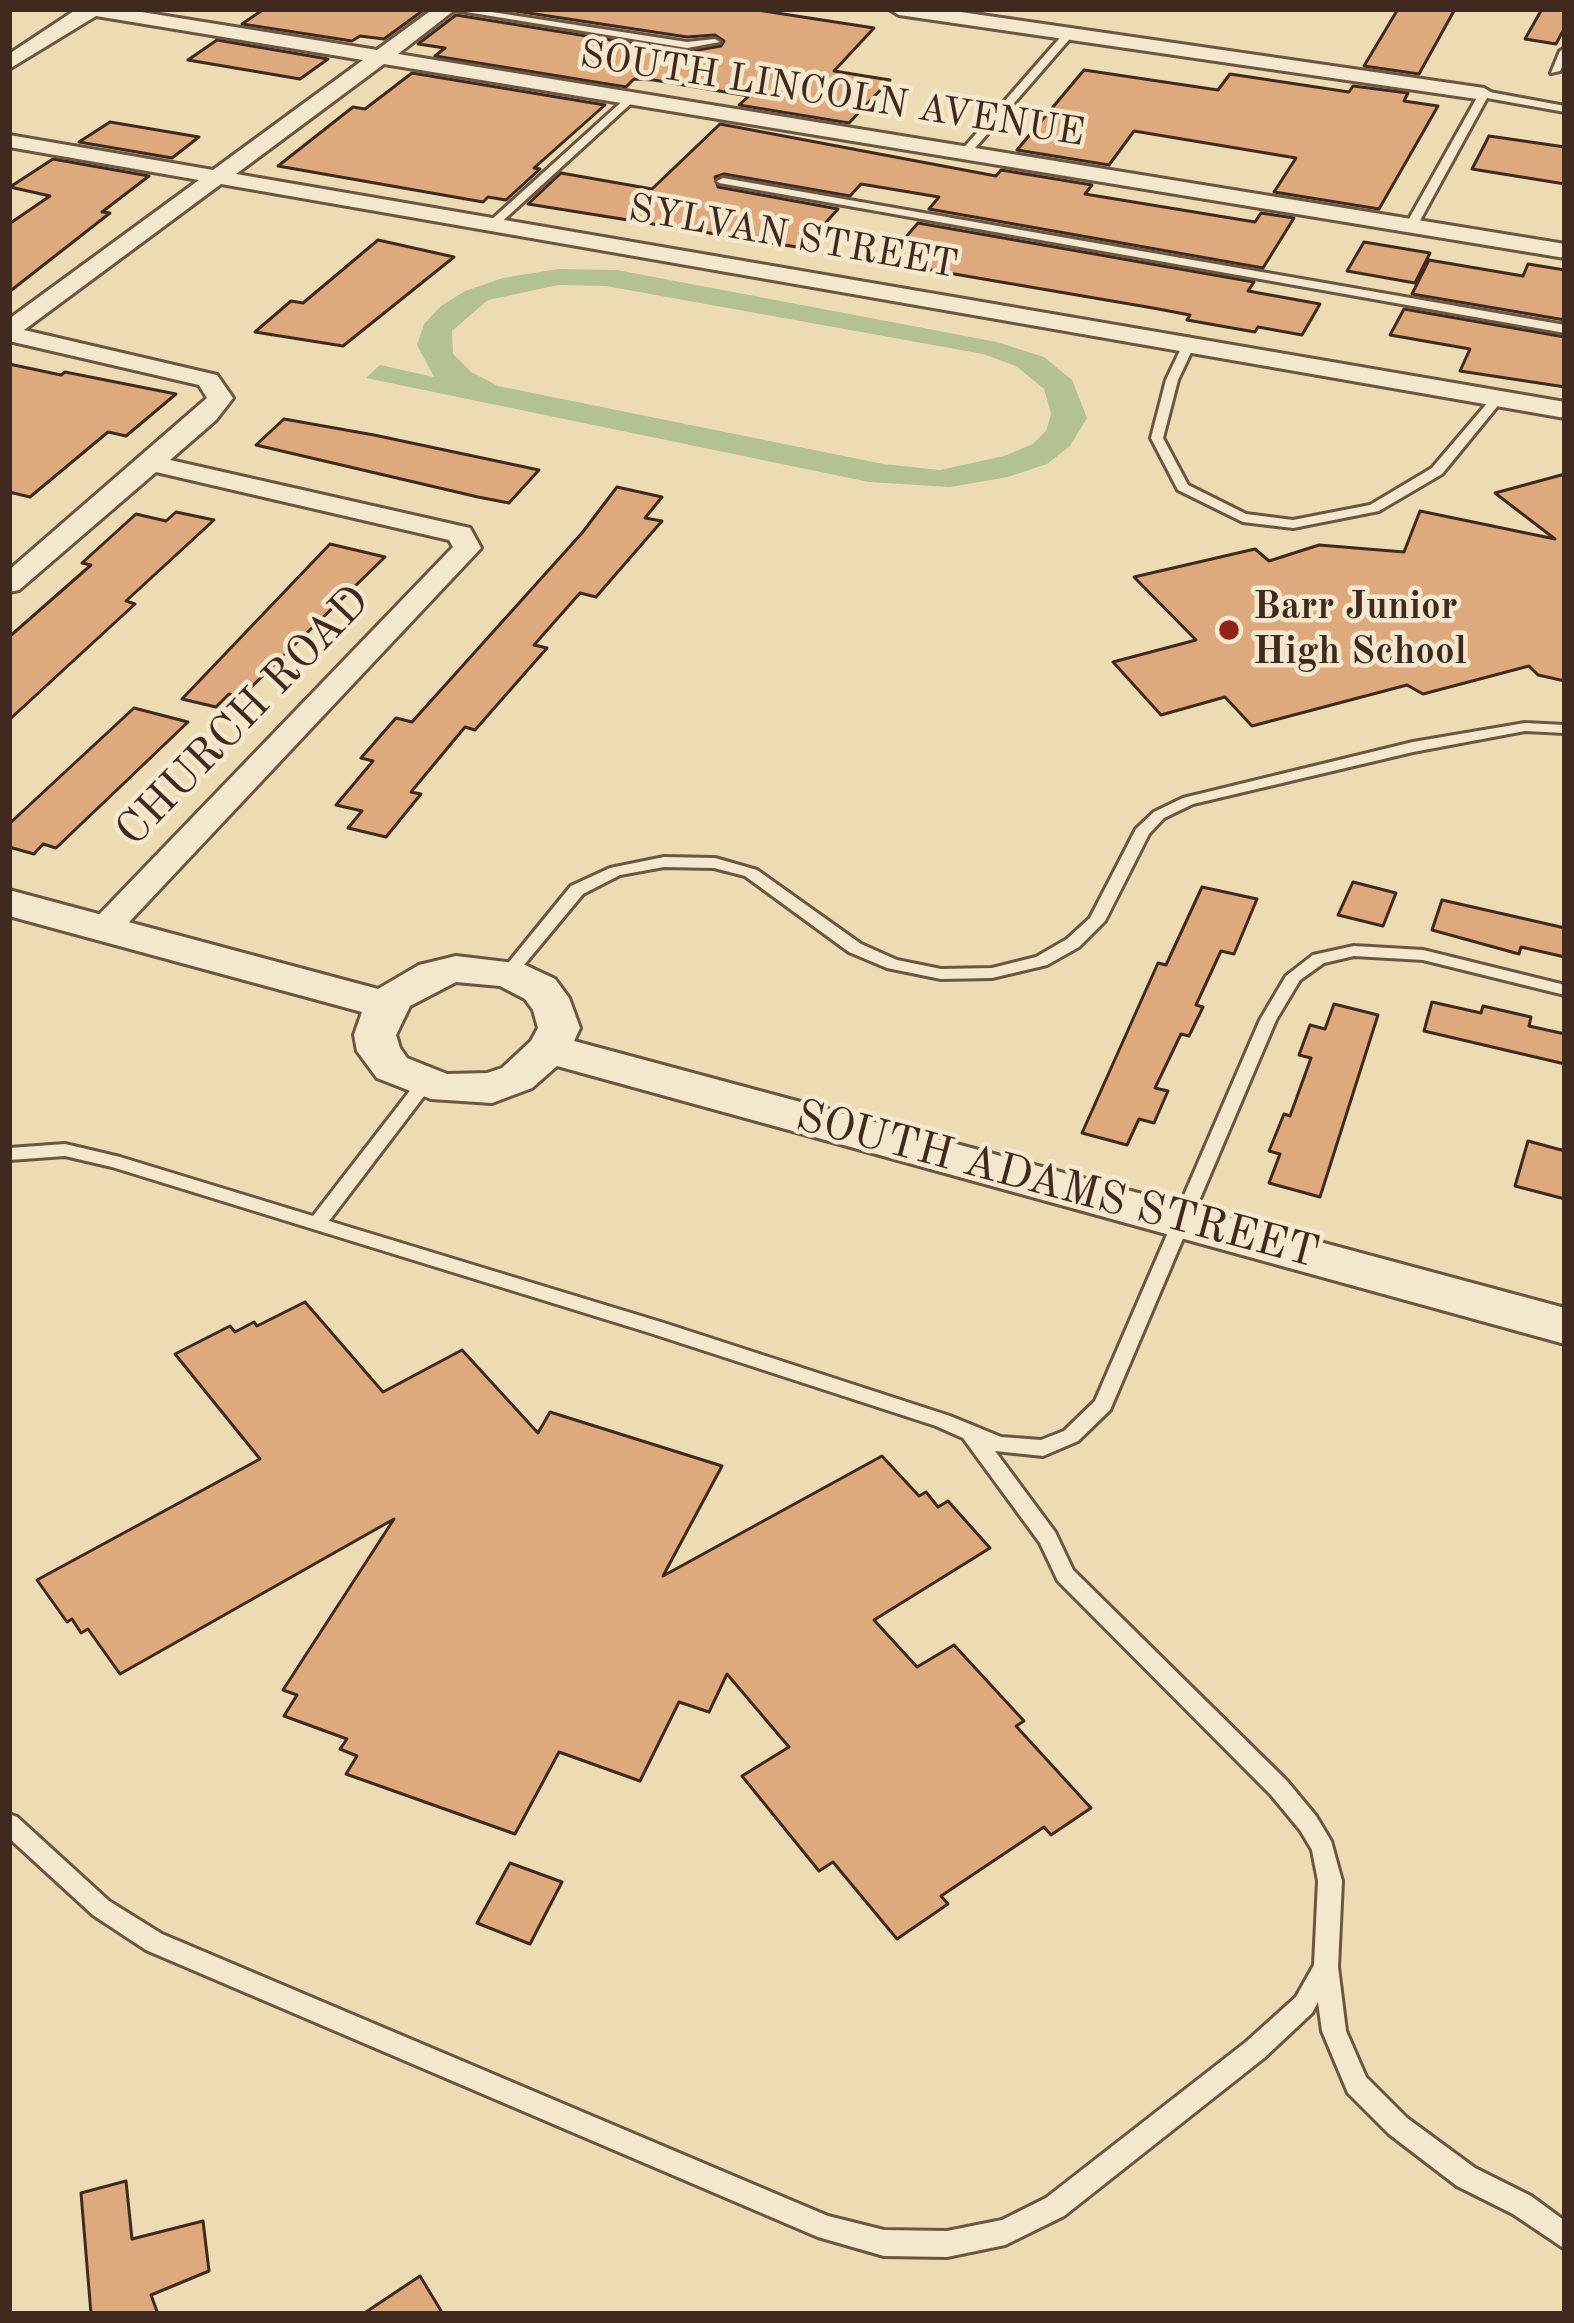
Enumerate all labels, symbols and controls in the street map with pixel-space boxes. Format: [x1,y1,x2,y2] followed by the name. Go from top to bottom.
[576,32,1088,158] street label: SOUTH LINCOLN AVENUE
[625,186,961,290] street label: SYLVAN STREET
[106,575,382,859] street label: CHURCH ROAD
[1253,585,1467,676] place label: Barr Junior High School
[1216,617,1242,643] marker: Barr Junior High School
[790,1090,1324,1282] street label: SOUTH ADAMS STREET

